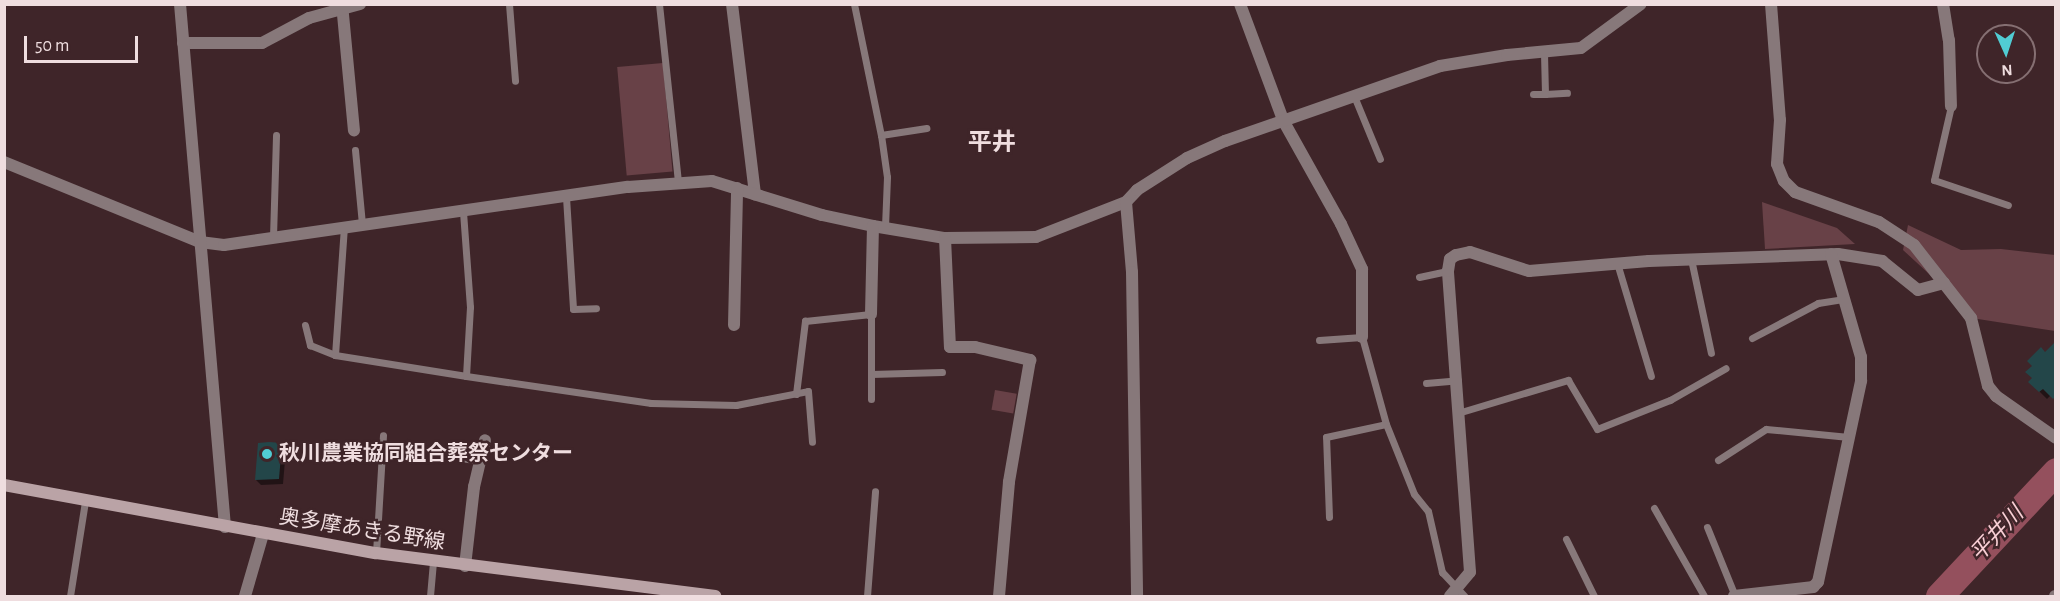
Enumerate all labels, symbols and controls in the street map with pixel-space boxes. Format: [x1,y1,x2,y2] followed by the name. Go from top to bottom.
[27,24,141,62] scale bar
[1976,24,2036,84] north arrow
[35,37,69,55] text: 50 m
[2001,62,2013,78] text: N
[968,130,1016,158] district label: 平井
[279,441,573,467] place label: 秋川農業協同組合葬祭センター
[260,447,274,461] marker: 秋川農業協同組合葬祭センター
[1965,501,2029,567] water label: 平井川
[277,504,447,556] street label: 奥多摩あきる野線

